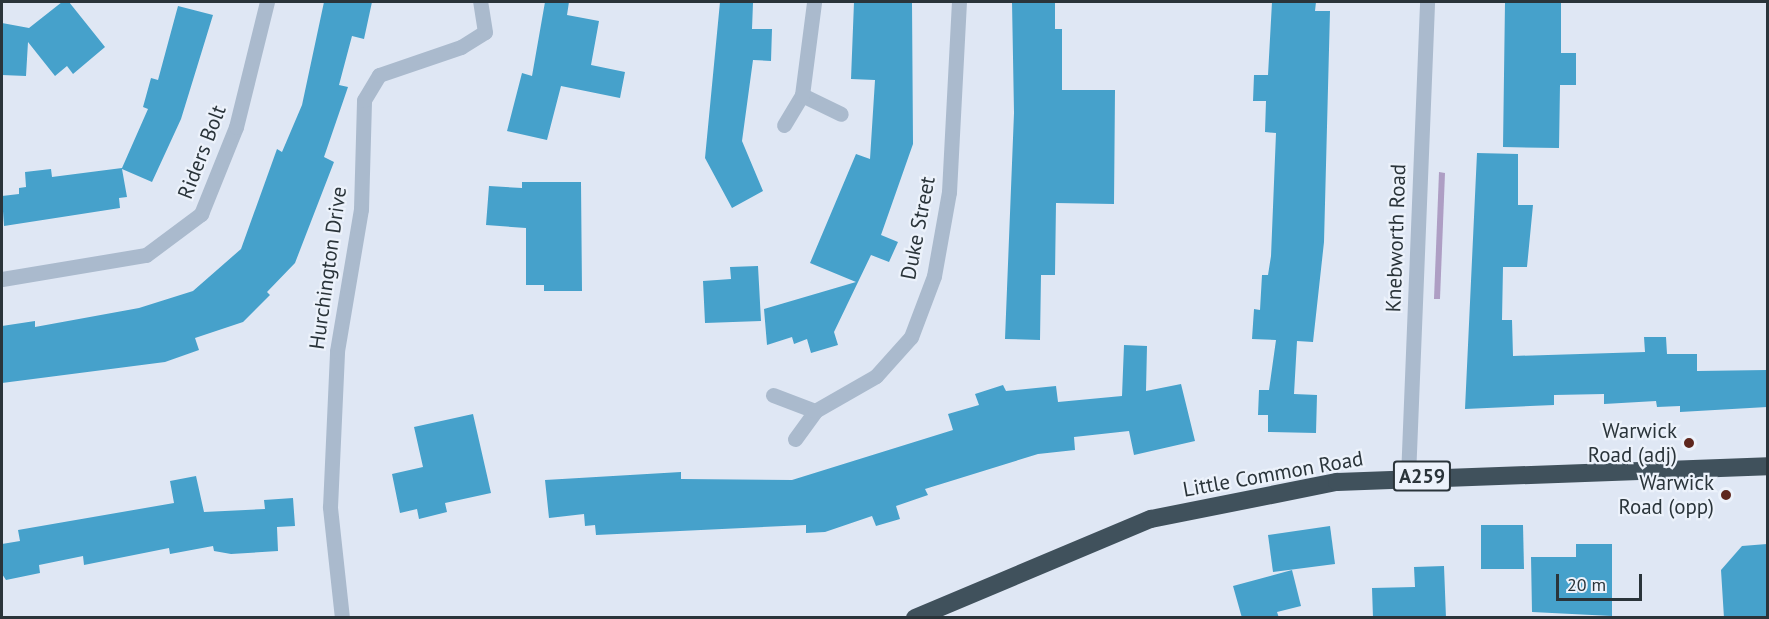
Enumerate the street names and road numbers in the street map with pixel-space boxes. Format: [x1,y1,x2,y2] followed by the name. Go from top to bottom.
[173,102,231,202] street label: Riders Bolt
[1381,163,1411,313] street label: Knebworth Road
[896,174,940,282] street label: Duke Street
[304,185,352,351] street label: Hurchington Drive
[1181,446,1365,502] street label: Little Common Road
[1392,459,1452,493] road number: A259

